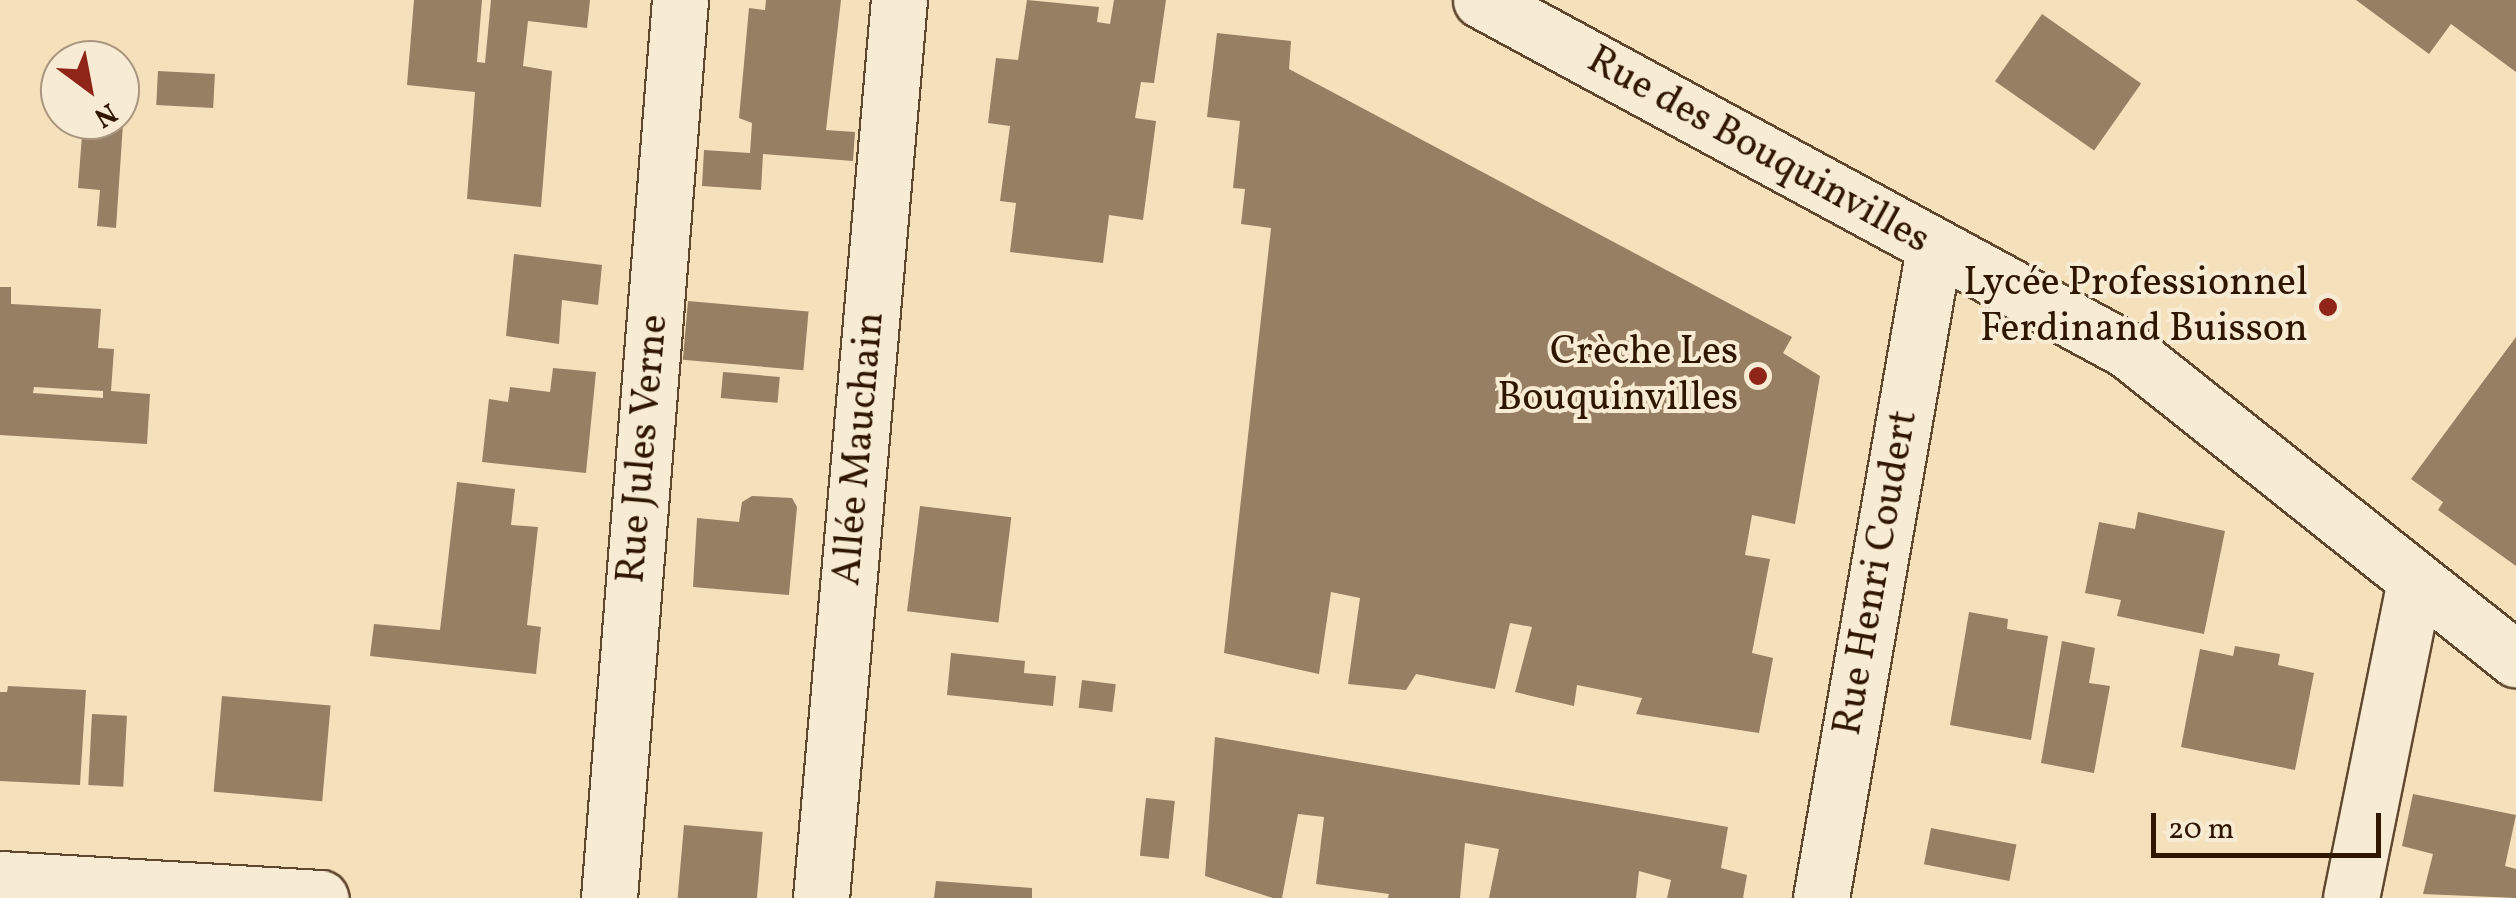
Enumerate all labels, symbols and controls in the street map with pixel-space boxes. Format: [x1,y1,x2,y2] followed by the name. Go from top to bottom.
[1578,37,1938,265] street label: Rue des Bouquinvilles
[40,40,140,140] north arrow
[86,92,124,136] text: N
[1963,260,2308,354] place label: Lycée Professionnel Ferdinand Buisson
[2317,296,2339,318] marker: Lycée Professionnel Ferdinand Buisson
[824,310,896,588] street label: Allée Mauchain
[608,312,680,586] street label: Rue Jules Verne
[1497,329,1738,423] place label: Crèche Les Bouquinvilles
[1747,365,1769,387] marker: Crèche Les Bouquinvilles
[1825,407,1929,739] street label: Rue Henri Coudert
[2156,793,2386,855] scale bar
[2168,809,2234,851] text: 20 m

